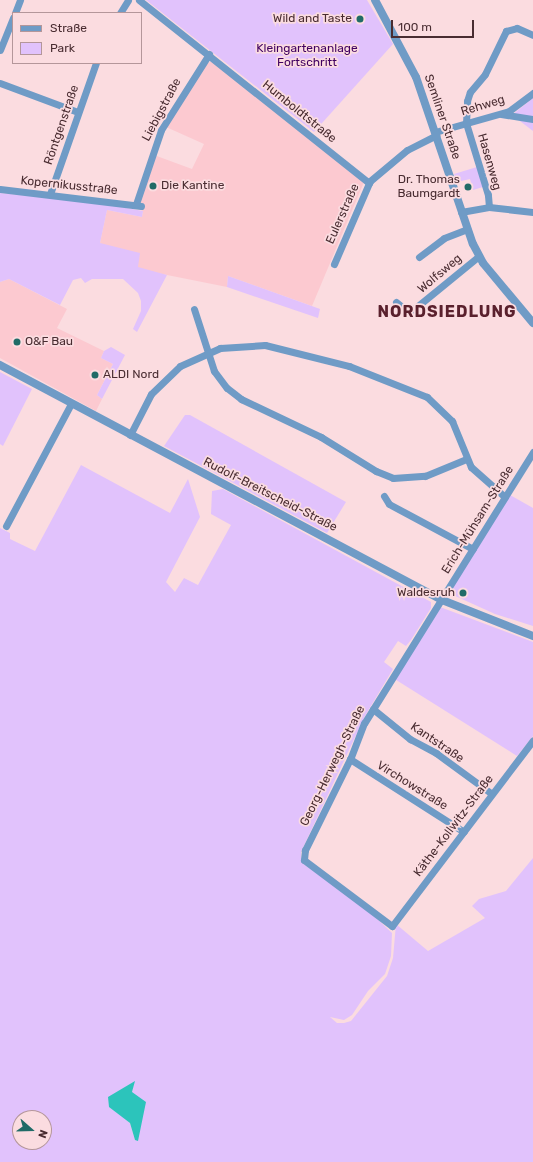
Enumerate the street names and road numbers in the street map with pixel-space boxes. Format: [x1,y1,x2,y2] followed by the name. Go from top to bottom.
[421,72,463,162] street label: Semliner Straße
[139,76,185,144] street label: Liebigstraße
[259,78,339,146] street label: Humboldtstraße
[42,83,82,167] street label: Röntgenstraße
[459,93,507,119] street label: Rehweg
[474,132,504,192] street label: Hasenweg
[20,174,118,198] street label: Kopernikusstraße
[323,182,363,246] street label: Eulerstraße
[415,251,465,297] street label: Wolfsweg
[201,455,339,535] street label: Rudolf-Breitscheid-Straße
[439,463,517,577] street label: Erich-Mühsam-Straße
[298,703,368,829] street label: Georg-Herwegh-Straße
[408,720,466,766] street label: Kantstraße
[374,758,450,814] street label: Virchowstraße
[411,772,497,880] street label: Käthe-Kollwitz-Straße

